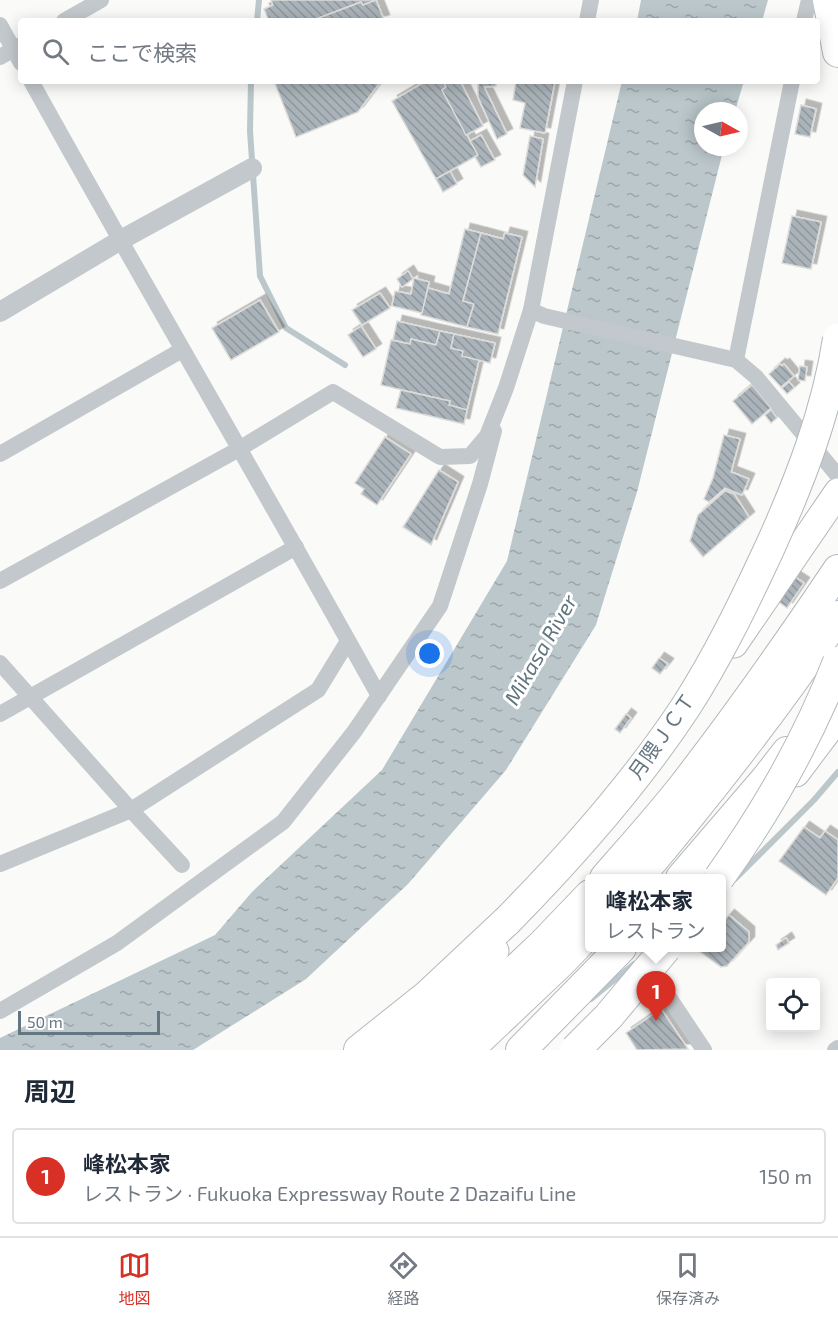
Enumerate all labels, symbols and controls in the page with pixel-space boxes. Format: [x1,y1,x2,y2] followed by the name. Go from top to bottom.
[18,18,820,84] search box
[39,35,72,68] icon: search
[87,39,197,65] text: ここで検索
[694,102,748,156] north arrow
[498,589,582,709] water label: Mikasa River
[415,639,444,668] your location
[623,688,700,783] street label: 月隈ＪＣＴ
[585,874,726,952] popup
[606,887,694,913] text: 峰松本家
[606,918,706,942] text: レストラン
[636,972,676,1021] pin: 1
[766,978,820,1032] map controls
[766,978,820,1032] button: locate
[18,1008,160,1036] scale bar
[27,1012,63,1031] text: 50 m
[24,1075,76,1106] text: 周辺
[83,1150,171,1176] text: 峰松本家
[41,1164,50,1188] text: 1
[759,1164,812,1188] text: 150 m
[83,1181,576,1205] text: レストラン · Fukuoka Expressway Route 2 Dazaifu Line
[118,1249,151,1309] tab: 地図
[387,1249,420,1309] tab: 経路
[656,1249,720,1309] tab: 保存済み

